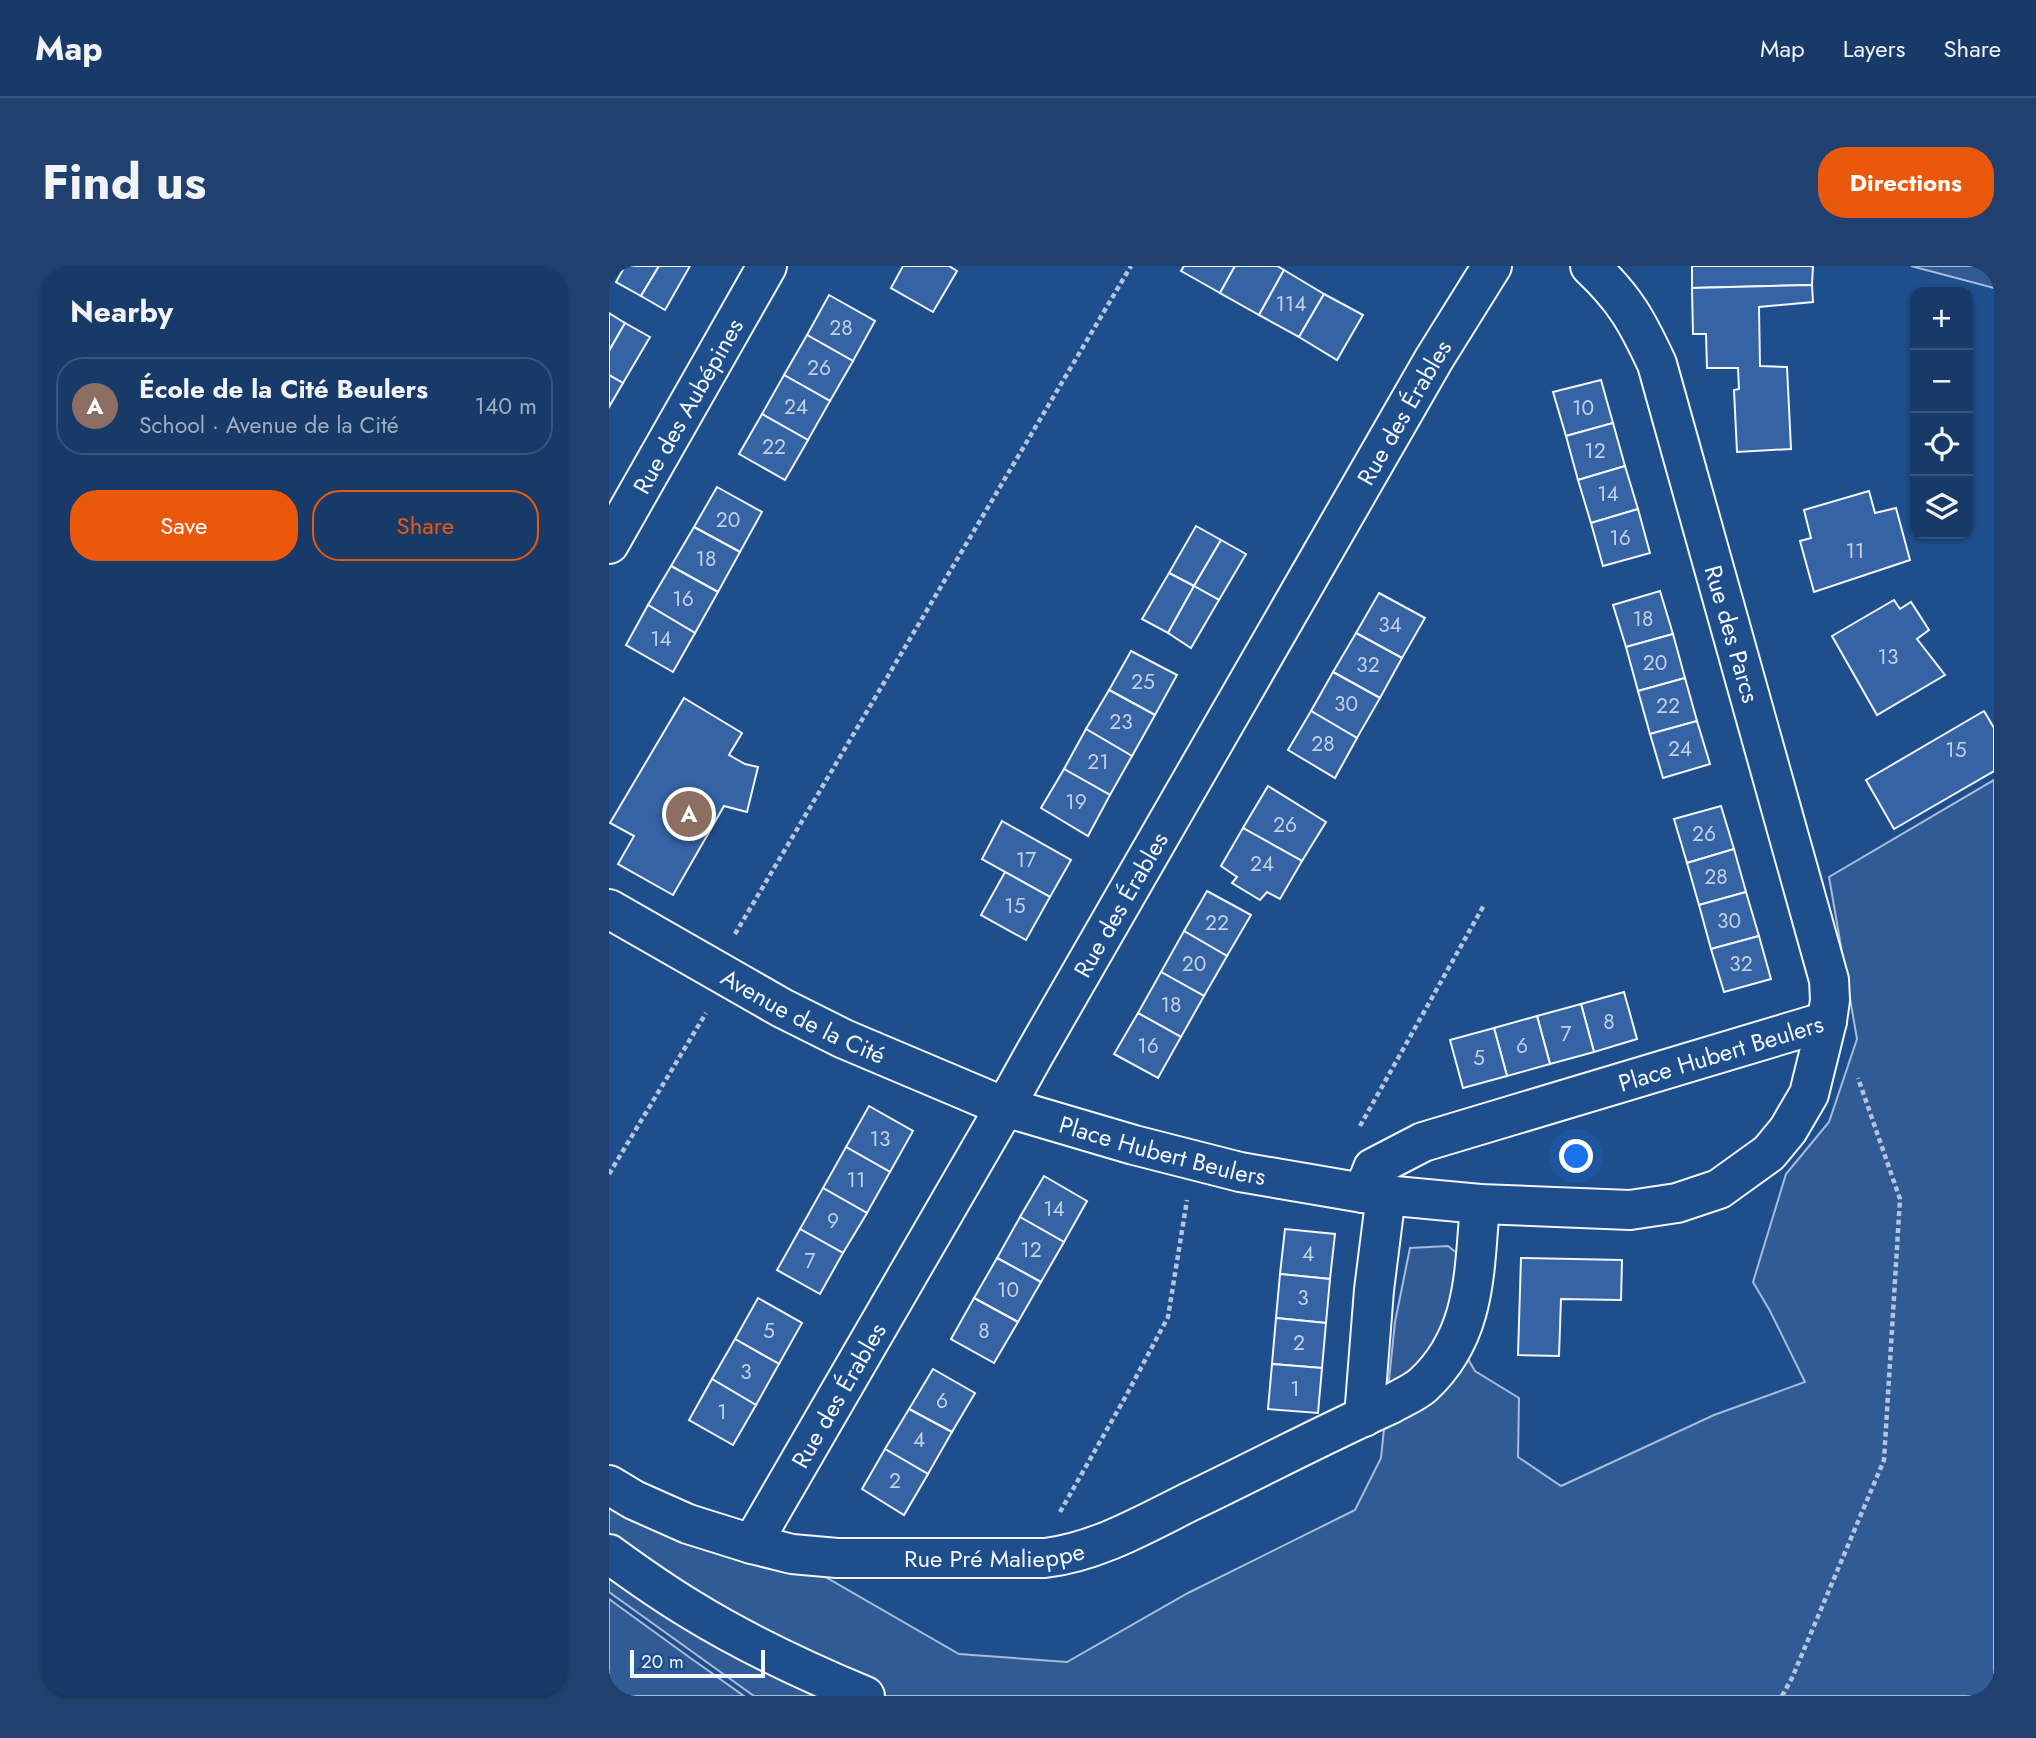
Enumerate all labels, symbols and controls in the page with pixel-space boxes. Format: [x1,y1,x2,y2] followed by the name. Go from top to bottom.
[35,25,103,72] text: Map
[1760,31,1805,66] text: Map
[1843,31,1905,66] text: Layers
[1943,31,2001,66] text: Share
[42,147,206,217] text: Find us
[1818,147,1994,218] button: Directions
[1910,287,1973,539] map controls
[1910,287,1973,350] button: +
[1275,289,1307,319] house number: 114
[70,290,173,333] text: Nearby
[624,311,752,500] street label: Rue des Aubépines
[829,313,853,343] house number: 28
[1348,333,1460,491] street label: Rue des Érables
[1910,350,1973,413] button: −
[807,353,831,383] house number: 26
[139,370,428,408] text: École de la Cité Beulers
[87,389,103,423] text: A
[475,389,537,423] text: 140 m
[784,392,808,422] house number: 24
[1572,393,1594,423] house number: 10
[139,408,399,442] text: School · Avenue de la Cité
[1910,413,1973,476] button: locate
[762,432,786,462] house number: 22
[1584,436,1606,466] house number: 12
[1910,476,1973,539] button: layers
[1597,479,1619,509] house number: 14
[70,490,298,561] button: Save
[312,490,539,561] button: Share
[716,505,740,535] house number: 20
[1609,523,1631,553] house number: 16
[1846,536,1864,566] house number: 11
[696,544,716,574] house number: 18
[1696,561,1768,707] street label: Rue des Parcs
[672,584,694,614] house number: 16
[1633,604,1653,634] house number: 18
[1378,610,1402,640] house number: 34
[650,624,672,654] house number: 14
[1878,642,1898,672] house number: 13
[1643,648,1667,678] house number: 20
[1356,650,1380,680] house number: 32
[1131,667,1155,697] house number: 25
[1334,689,1358,719] house number: 30
[1656,691,1680,721] house number: 22
[1109,707,1133,737] house number: 23
[1311,729,1335,759] house number: 28
[1668,734,1692,764] house number: 24
[1945,735,1967,765] house number: 15
[1087,747,1109,777] house number: 21
[1065,787,1087,817] house number: 19
[666,788,712,840] pin: A
[1273,810,1297,840] house number: 26
[1692,819,1716,849] house number: 26
[1065,825,1176,984] street label: Rue des Érables
[1016,845,1036,875] house number: 17
[1250,849,1274,879] house number: 24
[1704,862,1728,892] house number: 28
[1004,891,1026,921] house number: 15
[1717,906,1741,936] house number: 30
[1205,908,1229,938] house number: 22
[1182,949,1206,979] house number: 20
[1729,949,1753,979] house number: 32
[715,959,891,1072] street label: Avenue de la Cité
[1161,990,1181,1020] house number: 18
[1614,1006,1827,1100] street label: Place Hubert Beulers
[1603,1007,1615,1037] house number: 8
[1560,1019,1572,1049] house number: 7
[1137,1031,1159,1061] house number: 16
[1516,1031,1528,1061] house number: 6
[1473,1043,1485,1073] house number: 5
[1055,1106,1269,1194] street label: Place Hubert Beulers
[870,1124,890,1154] house number: 13
[1559,1139,1593,1173] your location
[847,1165,865,1195] house number: 11
[1043,1194,1065,1224] house number: 14
[827,1206,839,1236] house number: 9
[1020,1235,1042,1265] house number: 12
[1302,1239,1314,1269] house number: 4
[804,1246,816,1276] house number: 7
[997,1275,1019,1305] house number: 10
[1297,1283,1309,1313] house number: 3
[763,1316,775,1346] house number: 5
[782,1316,894,1474] street label: Rue des Érables
[978,1316,990,1346] house number: 8
[1293,1328,1305,1358] house number: 2
[740,1357,752,1387] house number: 3
[1290,1374,1300,1404] house number: 1
[936,1386,948,1416] house number: 6
[717,1397,727,1427] house number: 1
[913,1425,925,1455] house number: 4
[889,1466,901,1496] house number: 2
[904,1533,1088,1576] street label: Rue Pré Malieppe
[630,1647,765,1679] scale bar
[641,1648,684,1675] text: 20 m

